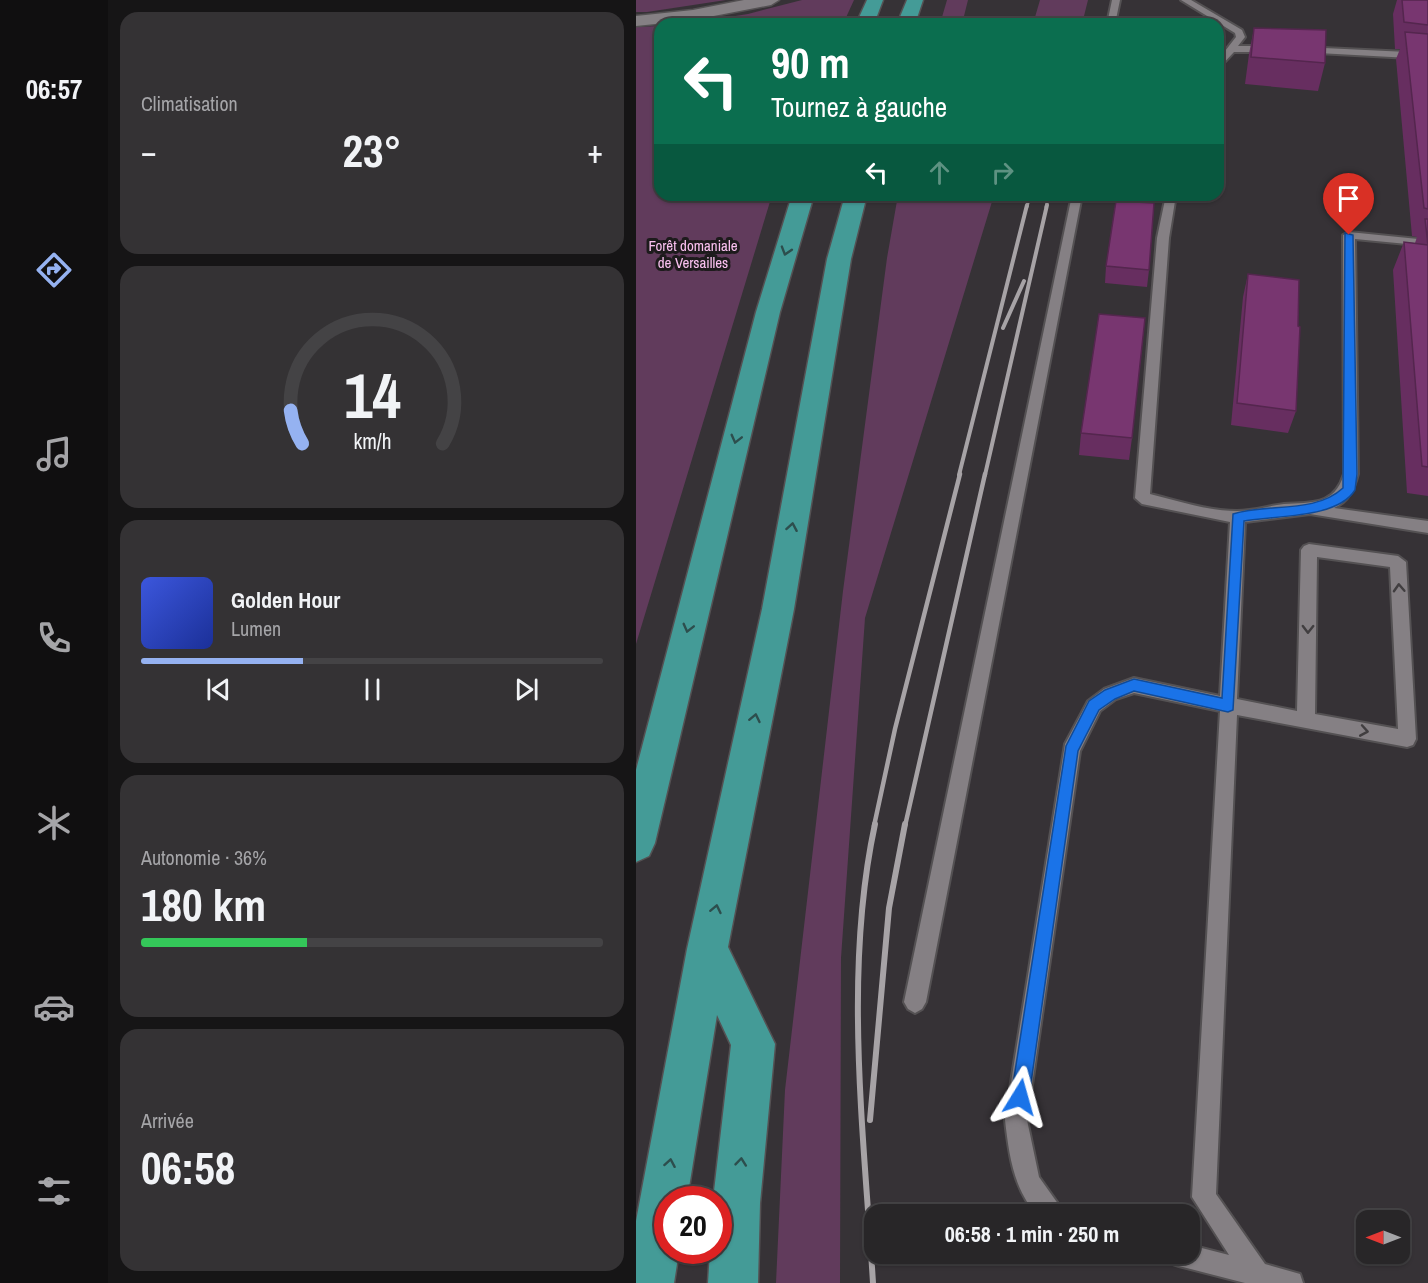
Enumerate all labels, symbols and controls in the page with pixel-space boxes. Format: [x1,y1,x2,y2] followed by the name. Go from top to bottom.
[771,35,850,91] text: 90 m
[672,42,750,120] icon: left
[26,71,82,107] text: 06:57
[771,89,947,125] text: Tournez à gauche
[141,90,238,117] text: Climatisation
[342,120,402,181] text: 23°
[141,129,157,173] text: −
[587,129,603,173] text: +
[860,156,893,189] icon: left
[923,156,956,189] icon: ahead
[986,156,1019,189] icon: right
[1323,173,1374,235] pin
[1332,182,1365,215] icon: arrive
[649,235,738,273] park label: Forêt domaniale de Versailles
[781,245,793,256] one-way arrow
[33,249,75,291] icon: directions
[344,353,400,437] text: 14
[353,428,391,457] text: km/h
[33,433,75,475] icon: music
[730,434,743,444] one-way arrow
[785,522,798,532] one-way arrow
[1392,584,1405,593] one-way arrow
[231,585,340,615] text: Golden Hour
[231,615,281,642] text: Lumen
[33,617,75,659] icon: phone
[682,623,695,633] one-way arrow
[1302,625,1314,634] one-way arrow
[202,673,235,706] icon: previous
[356,673,389,706] icon: pause
[510,673,543,706] icon: next
[748,714,761,724] one-way arrow
[1359,725,1369,737] one-way arrow
[33,802,75,844] icon: climate
[141,844,267,871] text: Autonomie · 36%
[141,874,266,935] text: 180 km
[708,905,721,915] one-way arrow
[33,986,75,1028] icon: car
[988,1065,1052,1129] position arrow
[141,1107,194,1134] text: Arrivée
[141,1137,235,1198] text: 06:58
[734,1157,746,1166] one-way arrow
[663,1159,676,1169] one-way arrow
[33,1170,75,1212] icon: filters
[654,1186,732,1264] speed limit sign: 20
[1356,1210,1410,1264] north arrow
[1356,1210,1410,1264] map controls
[945,1219,1119,1249] text: 06:58 · 1 min · 250 m

